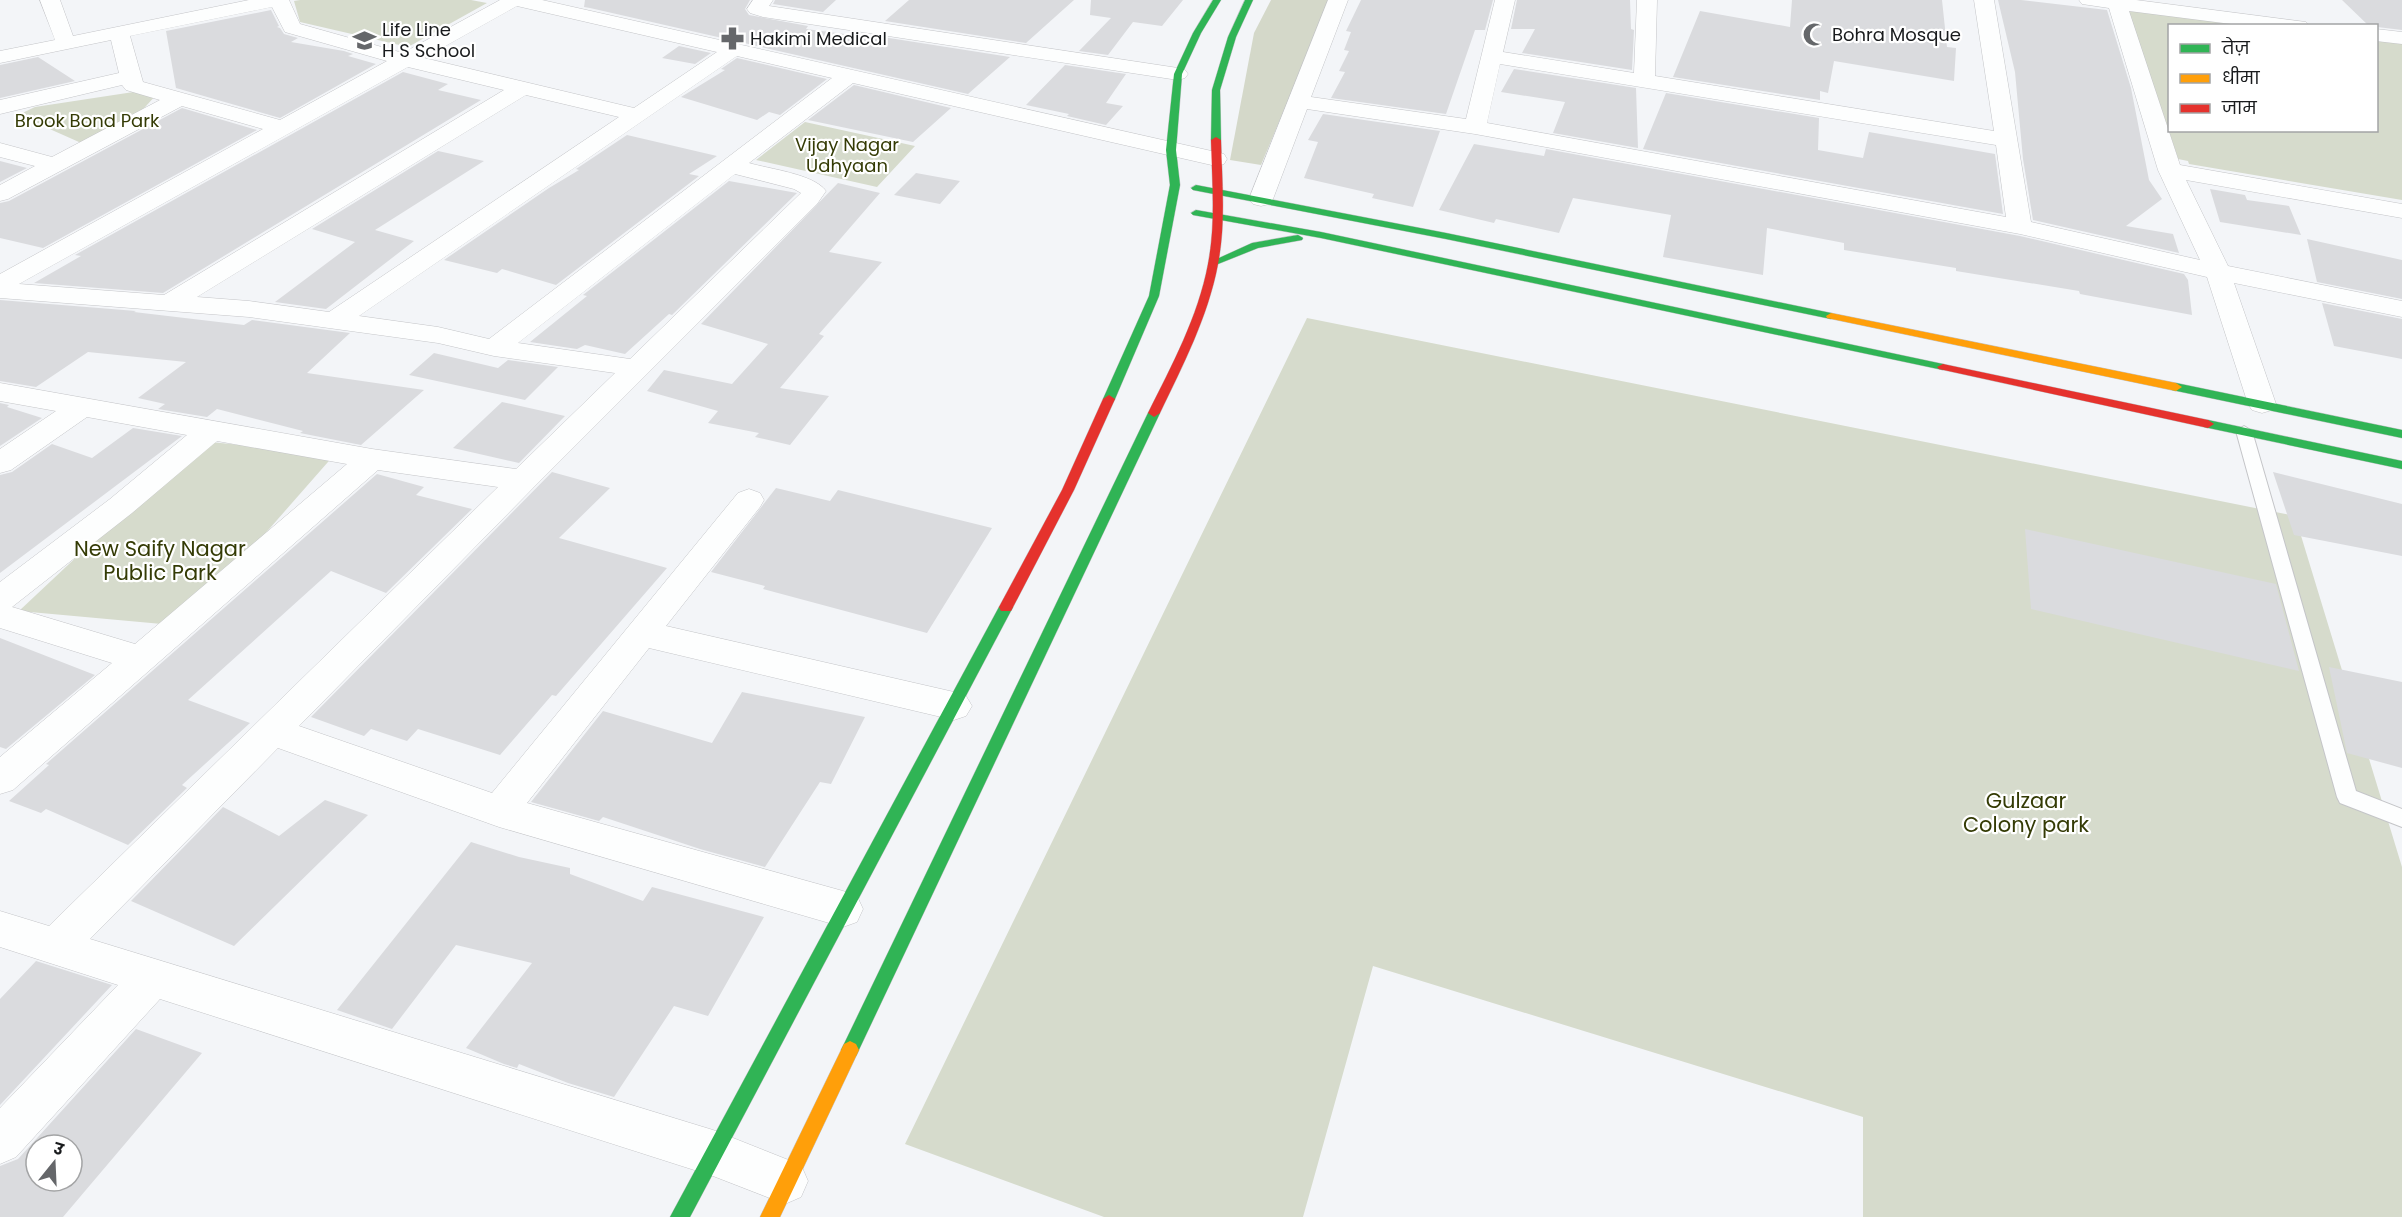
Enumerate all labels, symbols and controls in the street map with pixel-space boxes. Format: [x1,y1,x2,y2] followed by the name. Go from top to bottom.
[382,17,475,63] place label: Life Line H S School
[1801,22,1827,48] mosque icon: Bohra Mosque
[1832,22,1961,47] place label: Bohra Mosque
[2168,24,2378,132] legend
[719,26,745,52] pharmacy icon: Hakimi Medical
[750,26,887,51] place label: Hakimi Medical
[351,27,377,53] school or university icon: Life Line H S School
[2221,35,2250,60] text: तेज़
[2222,65,2260,90] text: धीमा
[2221,95,2257,120] text: जाम
[15,108,160,133] park label: Brook Bond Park
[795,132,899,178] park label: Vijay Nagar Udhyaan
[74,534,246,587] park label: New Saify Nagar Public Park
[1963,786,2089,839] park label: Gulzaar Colony park
[24,1133,84,1193] north arrow
[50,1137,67,1162] text: उ

